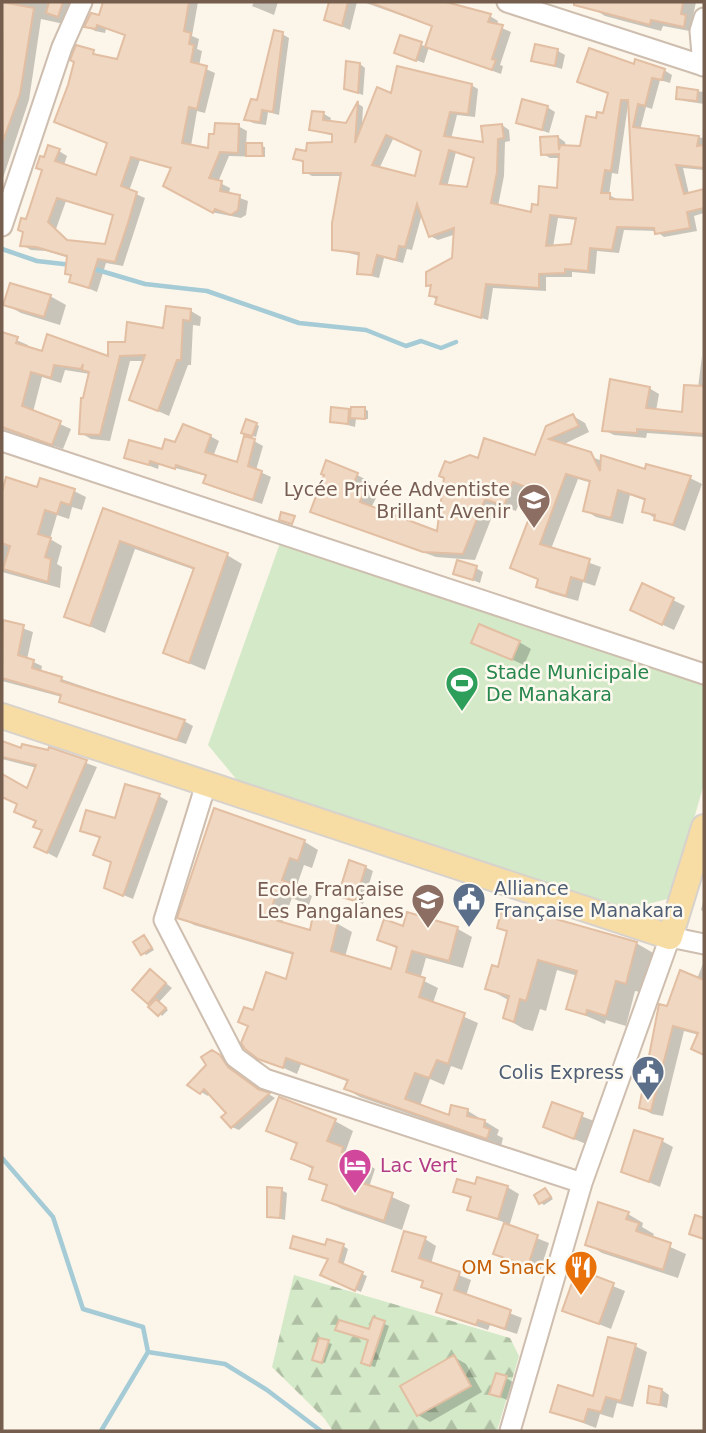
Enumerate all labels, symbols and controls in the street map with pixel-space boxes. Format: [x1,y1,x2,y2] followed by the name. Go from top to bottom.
[284,478,510,522] place label: Lycée Privée Adventiste Brillant Avenir
[515,481,553,530] school or university icon: Lycée Privée Adventiste Brillant Avenir
[486,661,649,705] place label: Stade Municipale De Manakara
[443,664,481,713] sports icon: Stade Municipale De Manakara
[494,877,684,921] place label: Alliance Française Manakara
[257,878,404,922] place label: Ecole Française Les Pangalanes
[450,880,488,929] public building icon: Alliance Française Manakara
[409,881,447,930] school or university icon: Ecole Française Les Pangalanes
[629,1053,667,1102] public building icon: Colis Express
[498,1061,624,1083] place label: Colis Express
[336,1146,374,1195] hotel icon: Lac Vert
[380,1154,457,1176] place label: Lac Vert
[562,1248,600,1297] restaurant icon: OM Snack
[461,1256,556,1278] place label: OM Snack

